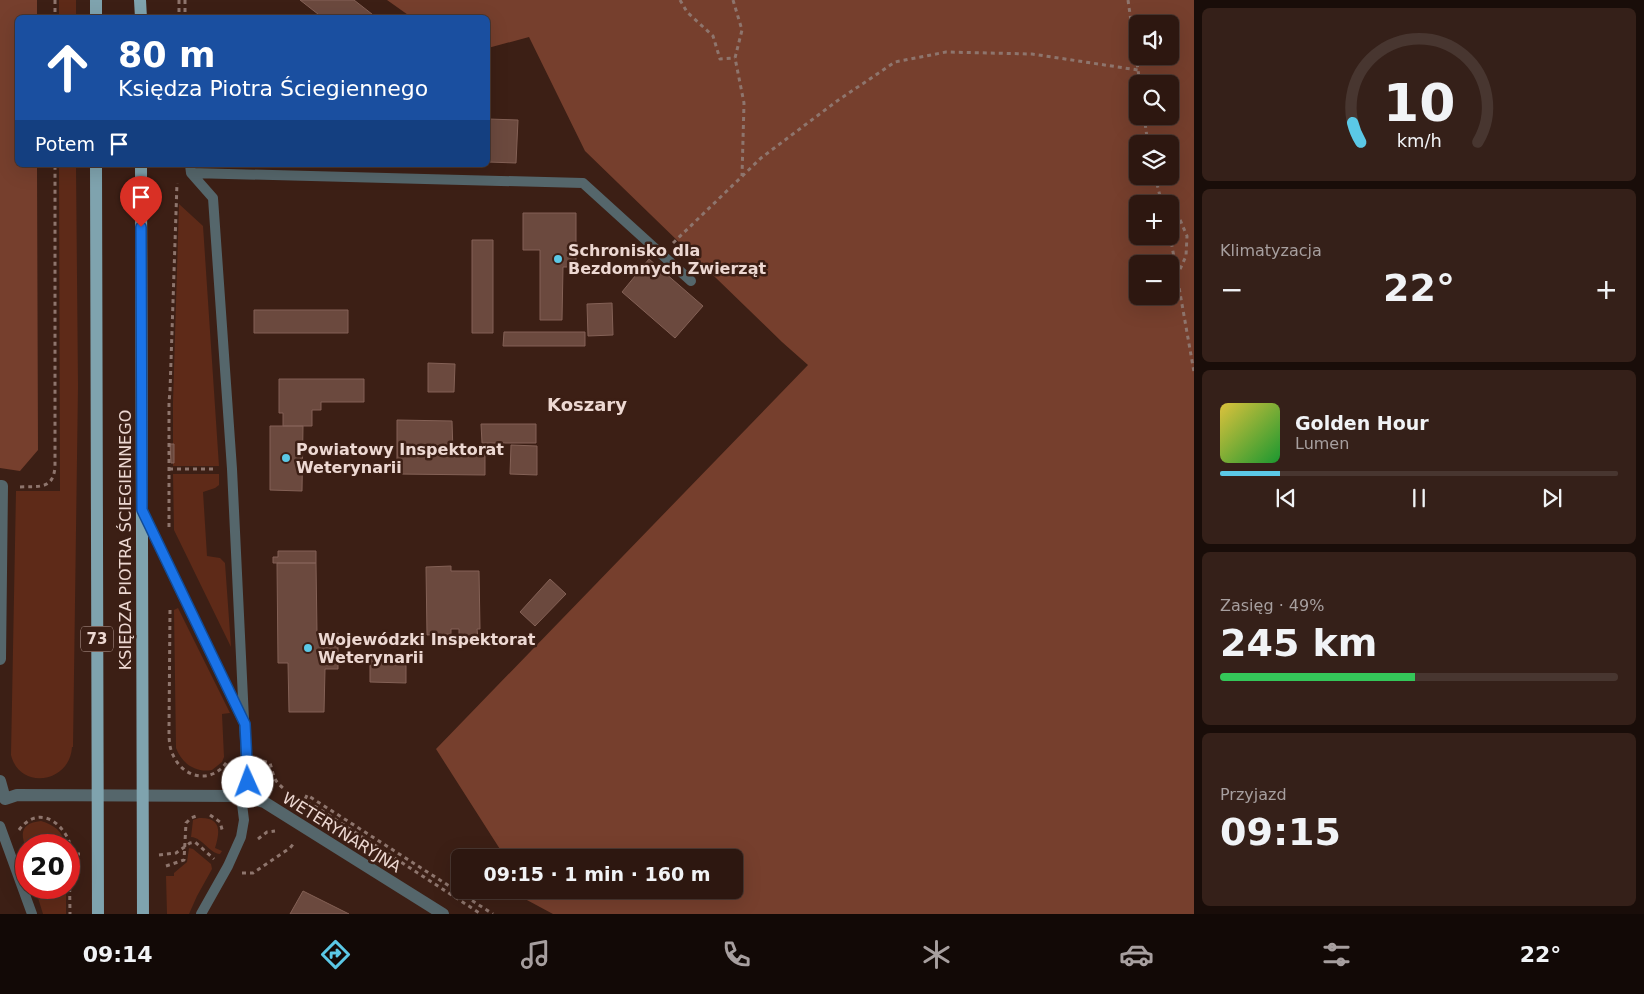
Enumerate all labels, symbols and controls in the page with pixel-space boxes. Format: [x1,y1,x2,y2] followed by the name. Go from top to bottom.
[1129,15,1179,305] map controls
[1129,15,1179,65] button: sound
[35,35,100,100] icon: ahead
[118,35,215,75] text: 80 m
[1383,73,1455,133] text: 10
[1129,75,1179,125] button: search
[118,76,428,101] text: Księdza Piotra Ściegiennego
[105,130,133,158] icon: arrive
[1396,130,1442,151] text: km/h
[35,133,95,155] text: Potem
[1129,135,1179,185] button: layers
[120,176,162,227] pin
[127,183,155,211] icon: arrive
[1129,195,1179,245] button: +
[568,241,766,278] place label: Schronisko dla Bezdomnych Zwierząt
[1220,241,1322,260] text: Klimatyzacja
[552,253,564,265] marker: Schronisko dla Bezdomnych Zwierząt
[1129,255,1179,305] button: −
[1383,266,1455,310] text: 22°
[1220,273,1243,306] text: −
[1595,273,1618,306] text: +
[547,394,627,415] district label: Koszary
[116,410,135,670] street label: KSIĘDZA PIOTRA ŚCIEGIENNEGO
[1295,412,1429,434] text: Golden Hour
[1295,434,1349,453] text: Lumen
[296,440,504,477] place label: Powiatowy Inspektorat Weterynarii
[280,452,292,464] marker: Powiatowy Inspektorat Weterynarii
[1272,484,1300,512] icon: previous
[1405,484,1433,512] icon: pause
[1538,484,1566,512] icon: next
[1220,596,1324,615] text: Zasięg · 49%
[1220,621,1377,665] text: 245 km
[81,626,113,652] road number: 73
[318,630,536,667] place label: Wojewódzki Inspektorat Weterynarii
[302,642,314,654] marker: Wojewódzki Inspektorat Weterynarii
[221,755,273,807] position arrow
[1220,785,1287,804] text: Przyjazd
[279,788,405,877] street label: WETERYNARYJNA
[1220,810,1341,854] text: 09:15
[15,834,80,899] speed limit sign: 20
[483,863,711,885] text: 09:15 · 1 min · 160 m
[318,937,353,972] icon: directions
[518,937,553,972] icon: music
[719,937,754,972] icon: phone
[919,937,954,972] icon: climate
[1119,937,1154,972] icon: car
[1319,937,1354,972] icon: filters
[83,942,153,967] text: 09:14
[1520,942,1561,967] text: 22°

